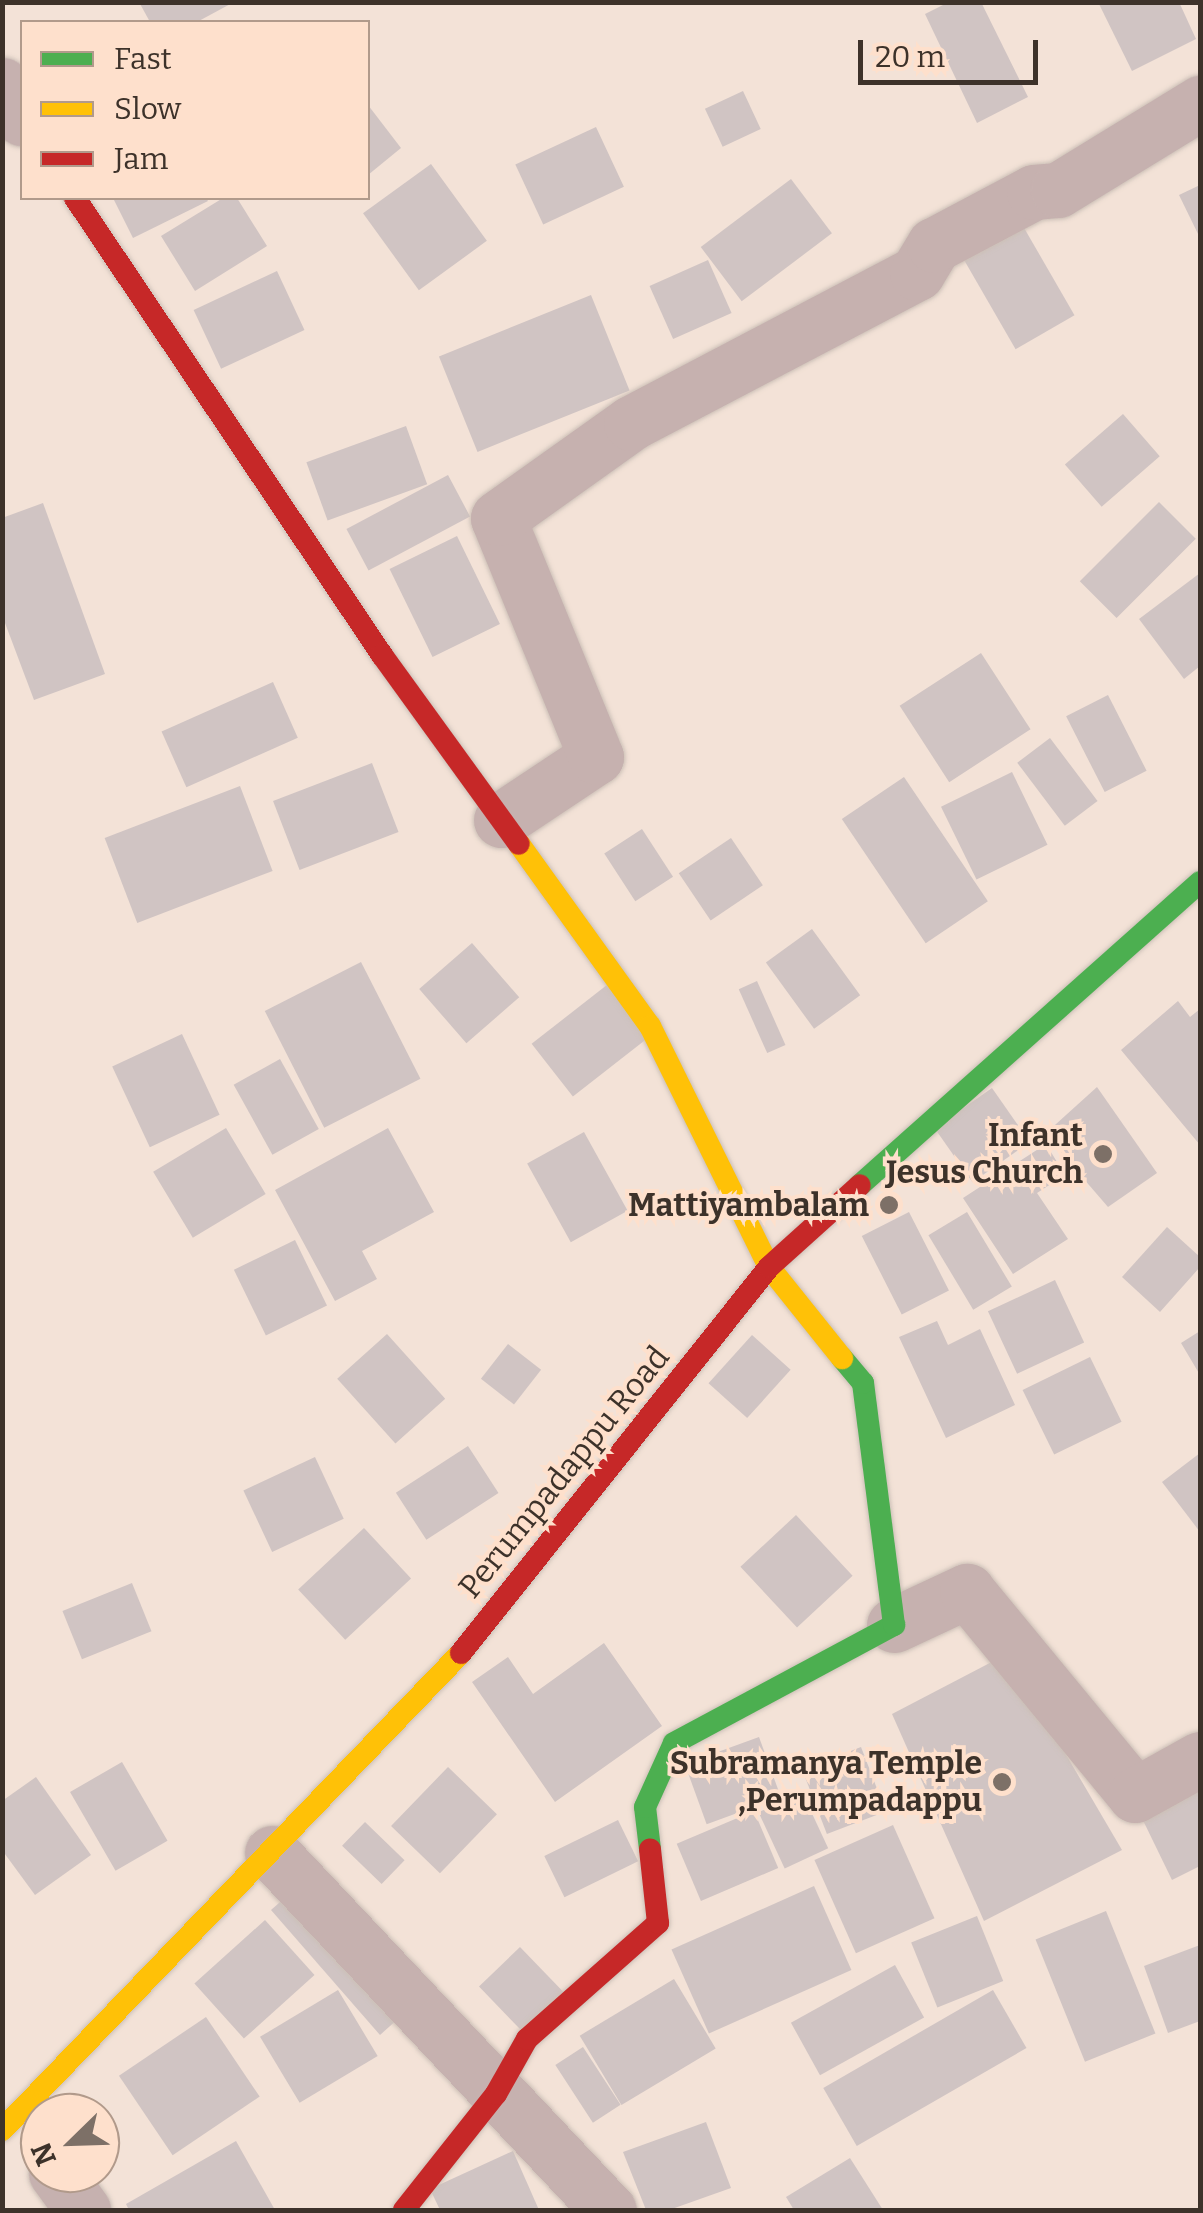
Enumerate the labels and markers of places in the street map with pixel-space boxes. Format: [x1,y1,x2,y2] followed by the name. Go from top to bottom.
[886,1117,1083,1192] place label: Infant Jesus Church
[1092,1143,1114,1165] marker: Infant Jesus Church
[628,1186,869,1224] place label: Mattiyambalam
[878,1194,900,1216] marker: Mattiyambalam
[670,1745,982,1820] place label: Subramanya Temple ,Perumpadappu
[991,1771,1013,1793] marker: Subramanya Temple ,Perumpadappu

